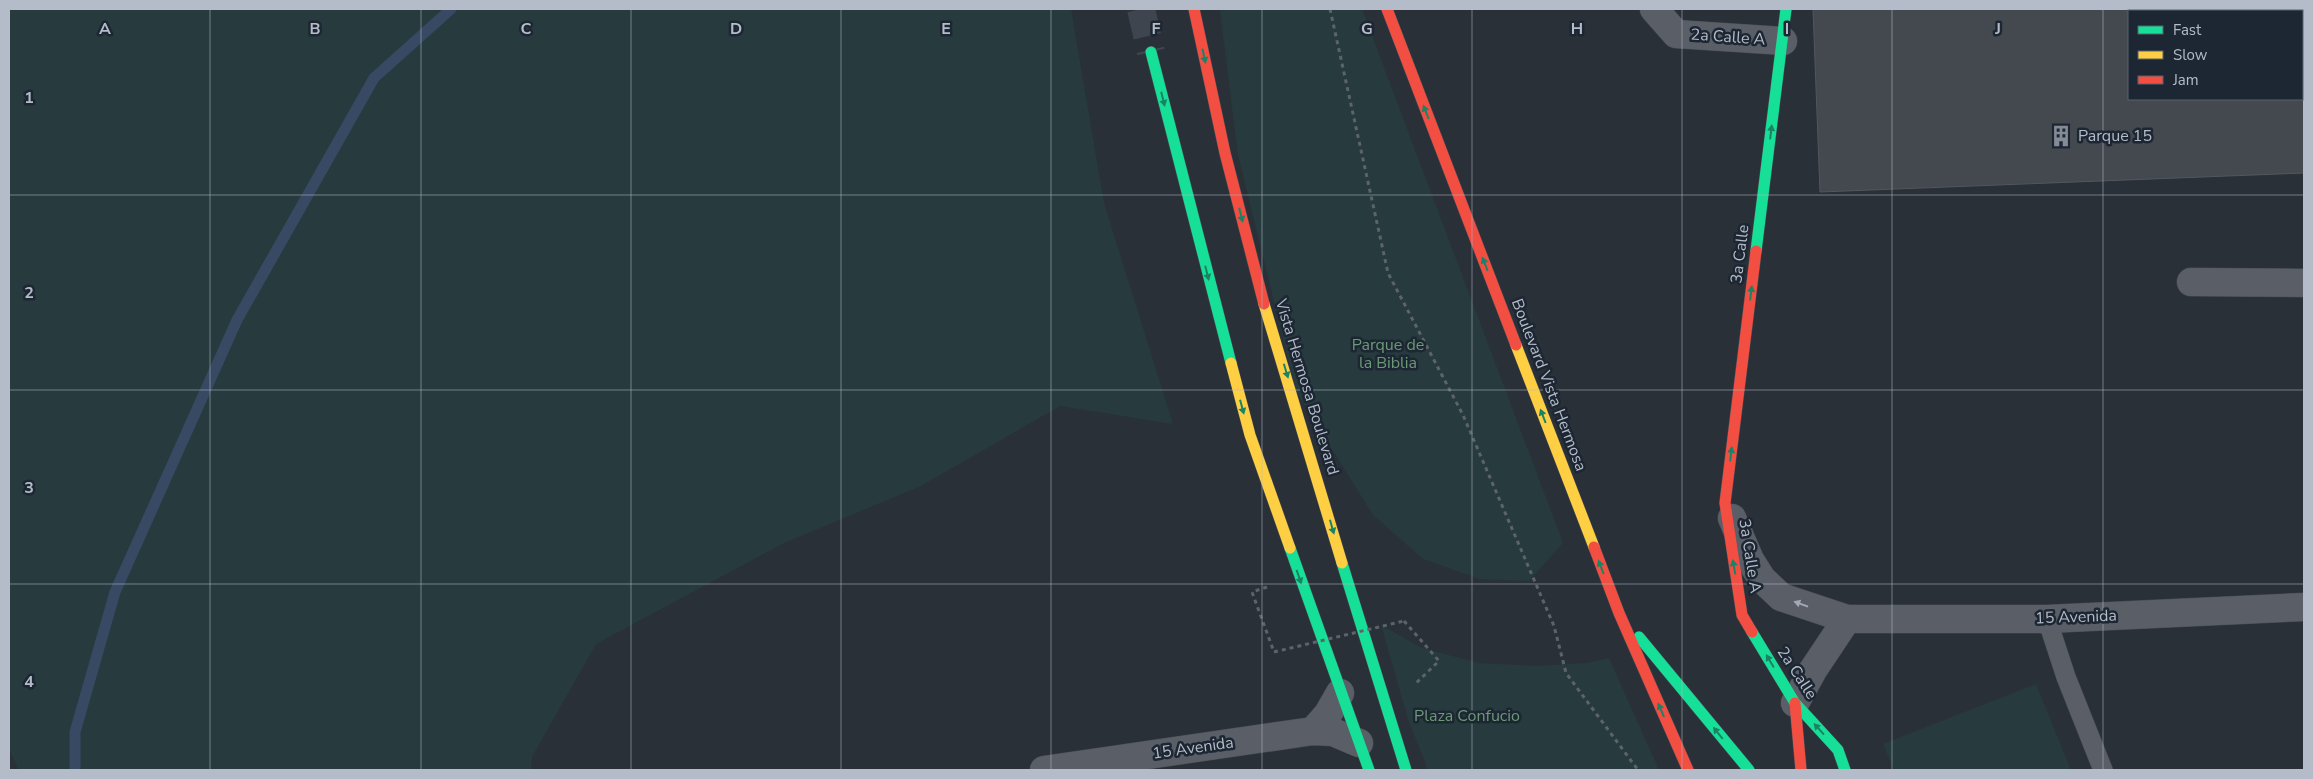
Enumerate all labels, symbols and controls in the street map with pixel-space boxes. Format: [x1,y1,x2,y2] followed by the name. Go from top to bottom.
[2128,10,2303,100] legend
[99,18,111,40] text: A
[309,18,321,40] text: B
[521,18,532,40] text: C
[730,18,742,40] text: D
[941,18,951,40] text: E
[1152,18,1161,40] text: F
[1361,18,1373,40] text: G
[1571,18,1583,40] text: H
[1785,18,1789,40] text: I
[1994,18,2001,40] text: J
[2173,20,2202,40] text: Fast
[1690,23,1766,51] street label: 2a Calle A
[2173,45,2208,65] text: Slow
[1201,49,1209,65] one-way arrow
[2172,70,2199,90] text: Jam
[24,87,34,109] text: 1
[1159,91,1167,107] one-way arrow
[1422,105,1430,119] one-way arrow
[2048,123,2074,149] building icon: Parque 15
[1767,124,1775,140] one-way arrow
[2078,125,2152,147] place label: Parque 15
[1237,207,1245,222] one-way arrow
[1725,223,1755,285] street label: 3a Calle
[1481,256,1489,271] one-way arrow
[1203,266,1211,281] one-way arrow
[24,282,34,304] text: 2
[1747,285,1755,301] one-way arrow
[1269,295,1344,478] street label: Vista Hermosa Boulevard
[1506,296,1592,474] street label: Boulevard Vista Hermosa
[1352,334,1424,374] park label: Parque de la Biblia
[1282,363,1290,378] one-way arrow
[1239,399,1247,414] one-way arrow
[1539,408,1547,423] one-way arrow
[1727,446,1735,462] one-way arrow
[24,477,34,499] text: 3
[1733,517,1767,595] street label: 3a Calle A
[1329,519,1337,534] one-way arrow
[1729,559,1737,575] one-way arrow
[1597,560,1604,575] one-way arrow
[1296,570,1303,585] one-way arrow
[1793,600,1808,608] one-way arrow
[2035,605,2117,629] street label: 15 Avenida
[1772,642,1822,704] street label: 2a Calle
[1765,655,1774,668] one-way arrow
[24,671,34,693] text: 4
[1657,703,1665,717] one-way arrow
[1414,705,1520,727] park label: Plaza Confucio
[1813,723,1824,736] one-way arrow
[1713,726,1724,739] one-way arrow
[1151,731,1235,765] street label: 15 Avenida

